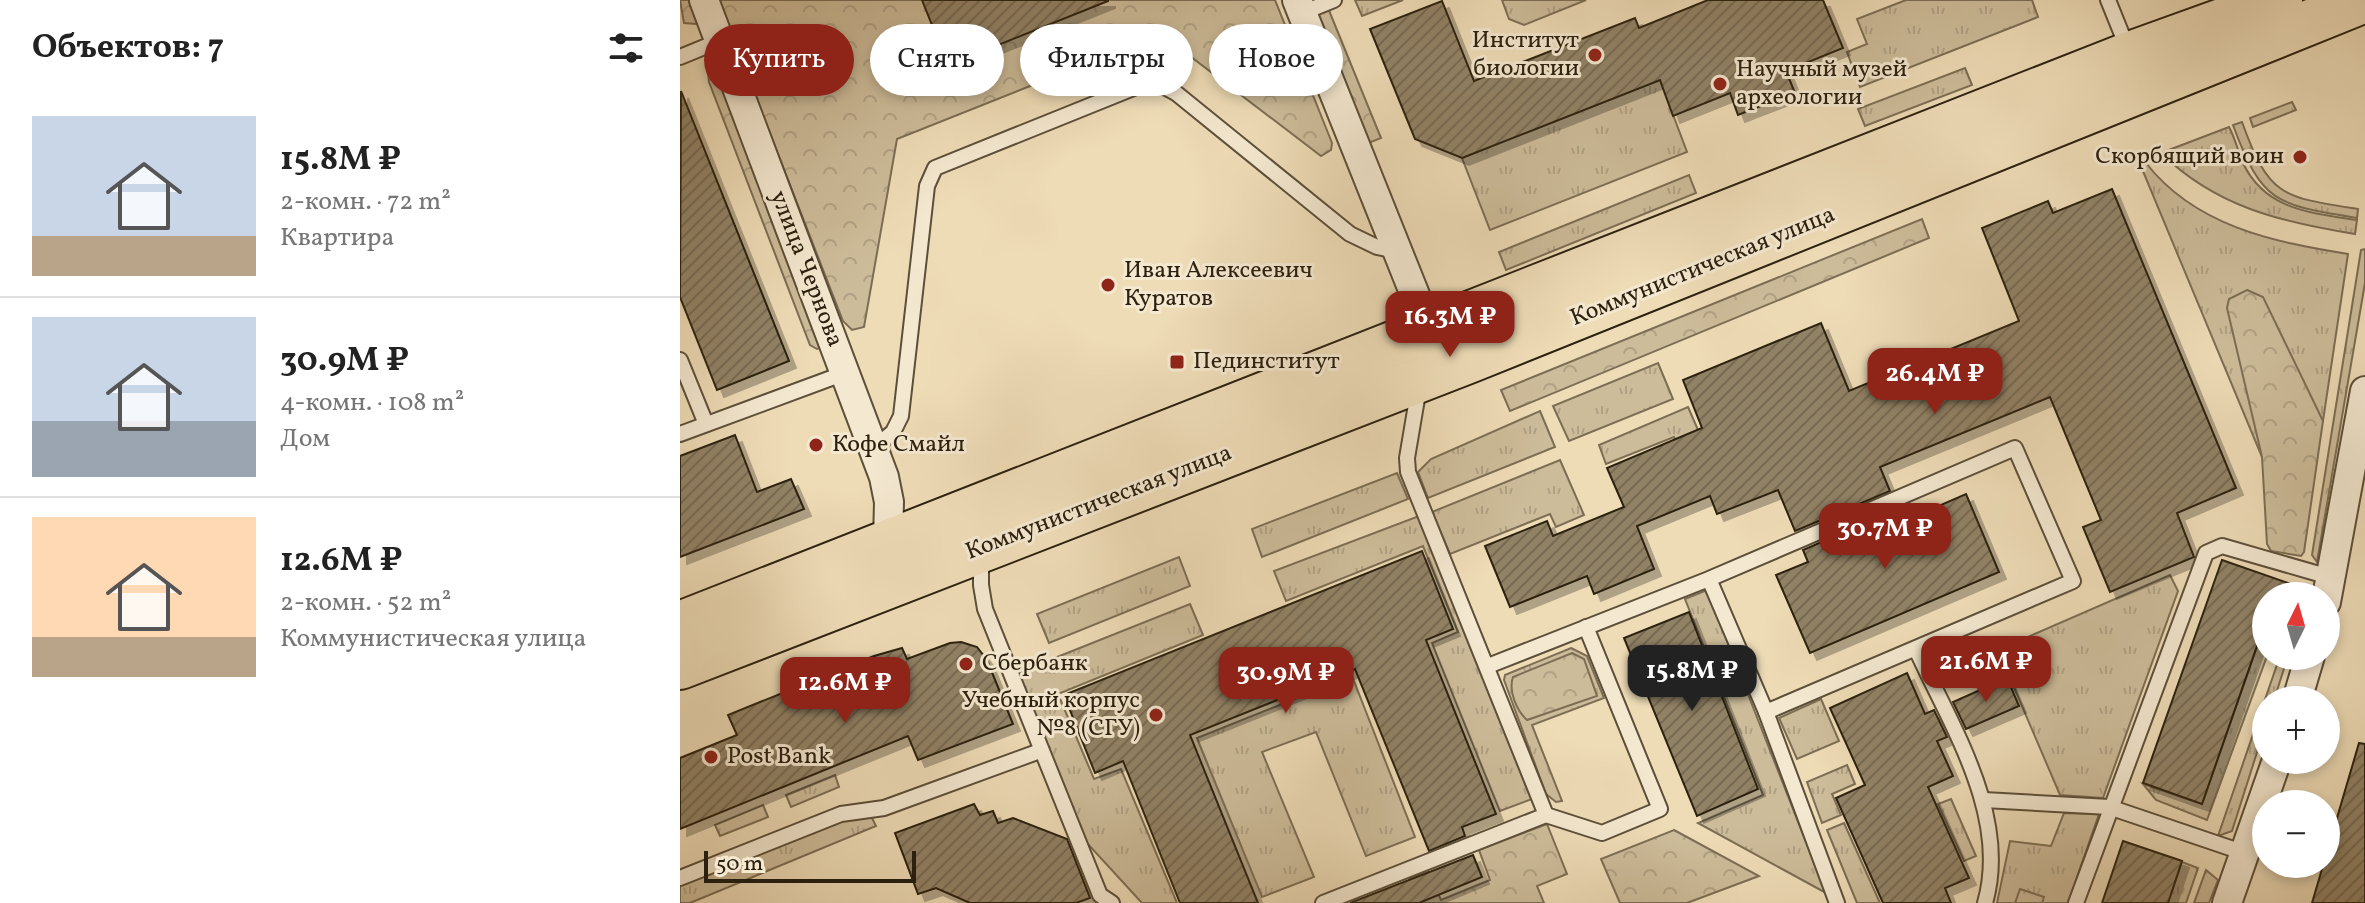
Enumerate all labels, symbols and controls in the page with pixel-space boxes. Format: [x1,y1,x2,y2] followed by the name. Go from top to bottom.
[704,24,854,96] chip: Купить
[870,24,1004,96] chip: Снять
[1020,24,1193,96] chip: Фильтры
[1209,24,1343,96] chip: Новое
[1472,24,1579,86] place label: Институт биологии
[32,25,224,72] text: Объектов: 7
[604,26,648,70] icon: filters
[1586,46,1604,64] marker: Институт биологии
[1736,53,1907,115] place label: Научный музей археологии
[1711,75,1729,93] marker: Научный музей археологии
[280,137,401,184] text: 15.8M ₽
[2095,140,2284,174] place label: Скорбящий воин
[96,148,192,244] icon: home
[2291,148,2309,166] marker: Скорбящий воин
[280,184,451,220] text: 2-комн. · 72 m²
[761,186,851,352] street label: улица Чернова
[1565,198,1841,336] street label: Коммунистическая улица
[280,220,394,256] text: Квартира
[1124,254,1313,316] place label: Иван Алексеевич Куратов
[1099,276,1117,294] marker: Иван Алексеевич Куратов
[1376,291,1524,359] pin: 16.3M ₽
[1403,299,1497,335] text: 16.3M ₽
[280,338,409,385] text: 30.9M ₽
[1193,345,1340,379] place label: Пединститут
[1861,348,2009,416] pin: 26.4M ₽
[96,349,192,445] icon: home
[1168,353,1186,371] marker: Пединститут
[1885,356,1985,392] text: 26.4M ₽
[280,385,464,421] text: 4-комн. · 108 m²
[280,421,330,457] text: Дом
[832,428,965,462] place label: Кофе Смайл
[807,436,825,454] marker: Кофе Смайл
[961,436,1237,570] street label: Коммунистическая улица
[1811,503,1959,571] pin: 30.7M ₽
[1837,511,1933,547] text: 30.7M ₽
[280,538,403,585] text: 12.6M ₽
[96,549,192,645] icon: home
[2252,582,2340,670] north arrow
[2252,582,2340,878] map controls
[280,585,451,621] text: 2-комн. · 52 m²
[280,621,587,657] text: Коммунистическая улица
[1912,636,2060,704] pin: 21.6M ₽
[1939,644,2033,680] text: 21.6M ₽
[1618,645,1766,713] pin: 15.8M ₽
[982,647,1088,681] place label: Сбербанк
[1212,647,1360,715] pin: 30.9M ₽
[1646,653,1738,689] text: 15.8M ₽
[957,655,975,673] marker: Сбербанк
[1237,655,1335,691] text: 30.9M ₽
[771,657,919,725] pin: 12.6M ₽
[798,665,892,701] text: 12.6M ₽
[962,684,1140,746] place label: Учебный корпус №8 (СГУ)
[2252,686,2340,774] button: +
[1147,706,1165,724] marker: Учебный корпус №8 (СГУ)
[727,740,831,774] place label: Post Bank
[702,748,720,766] marker: Post Bank
[2252,790,2340,878] button: −
[704,847,916,883] scale bar
[716,849,763,880] text: 50 m

